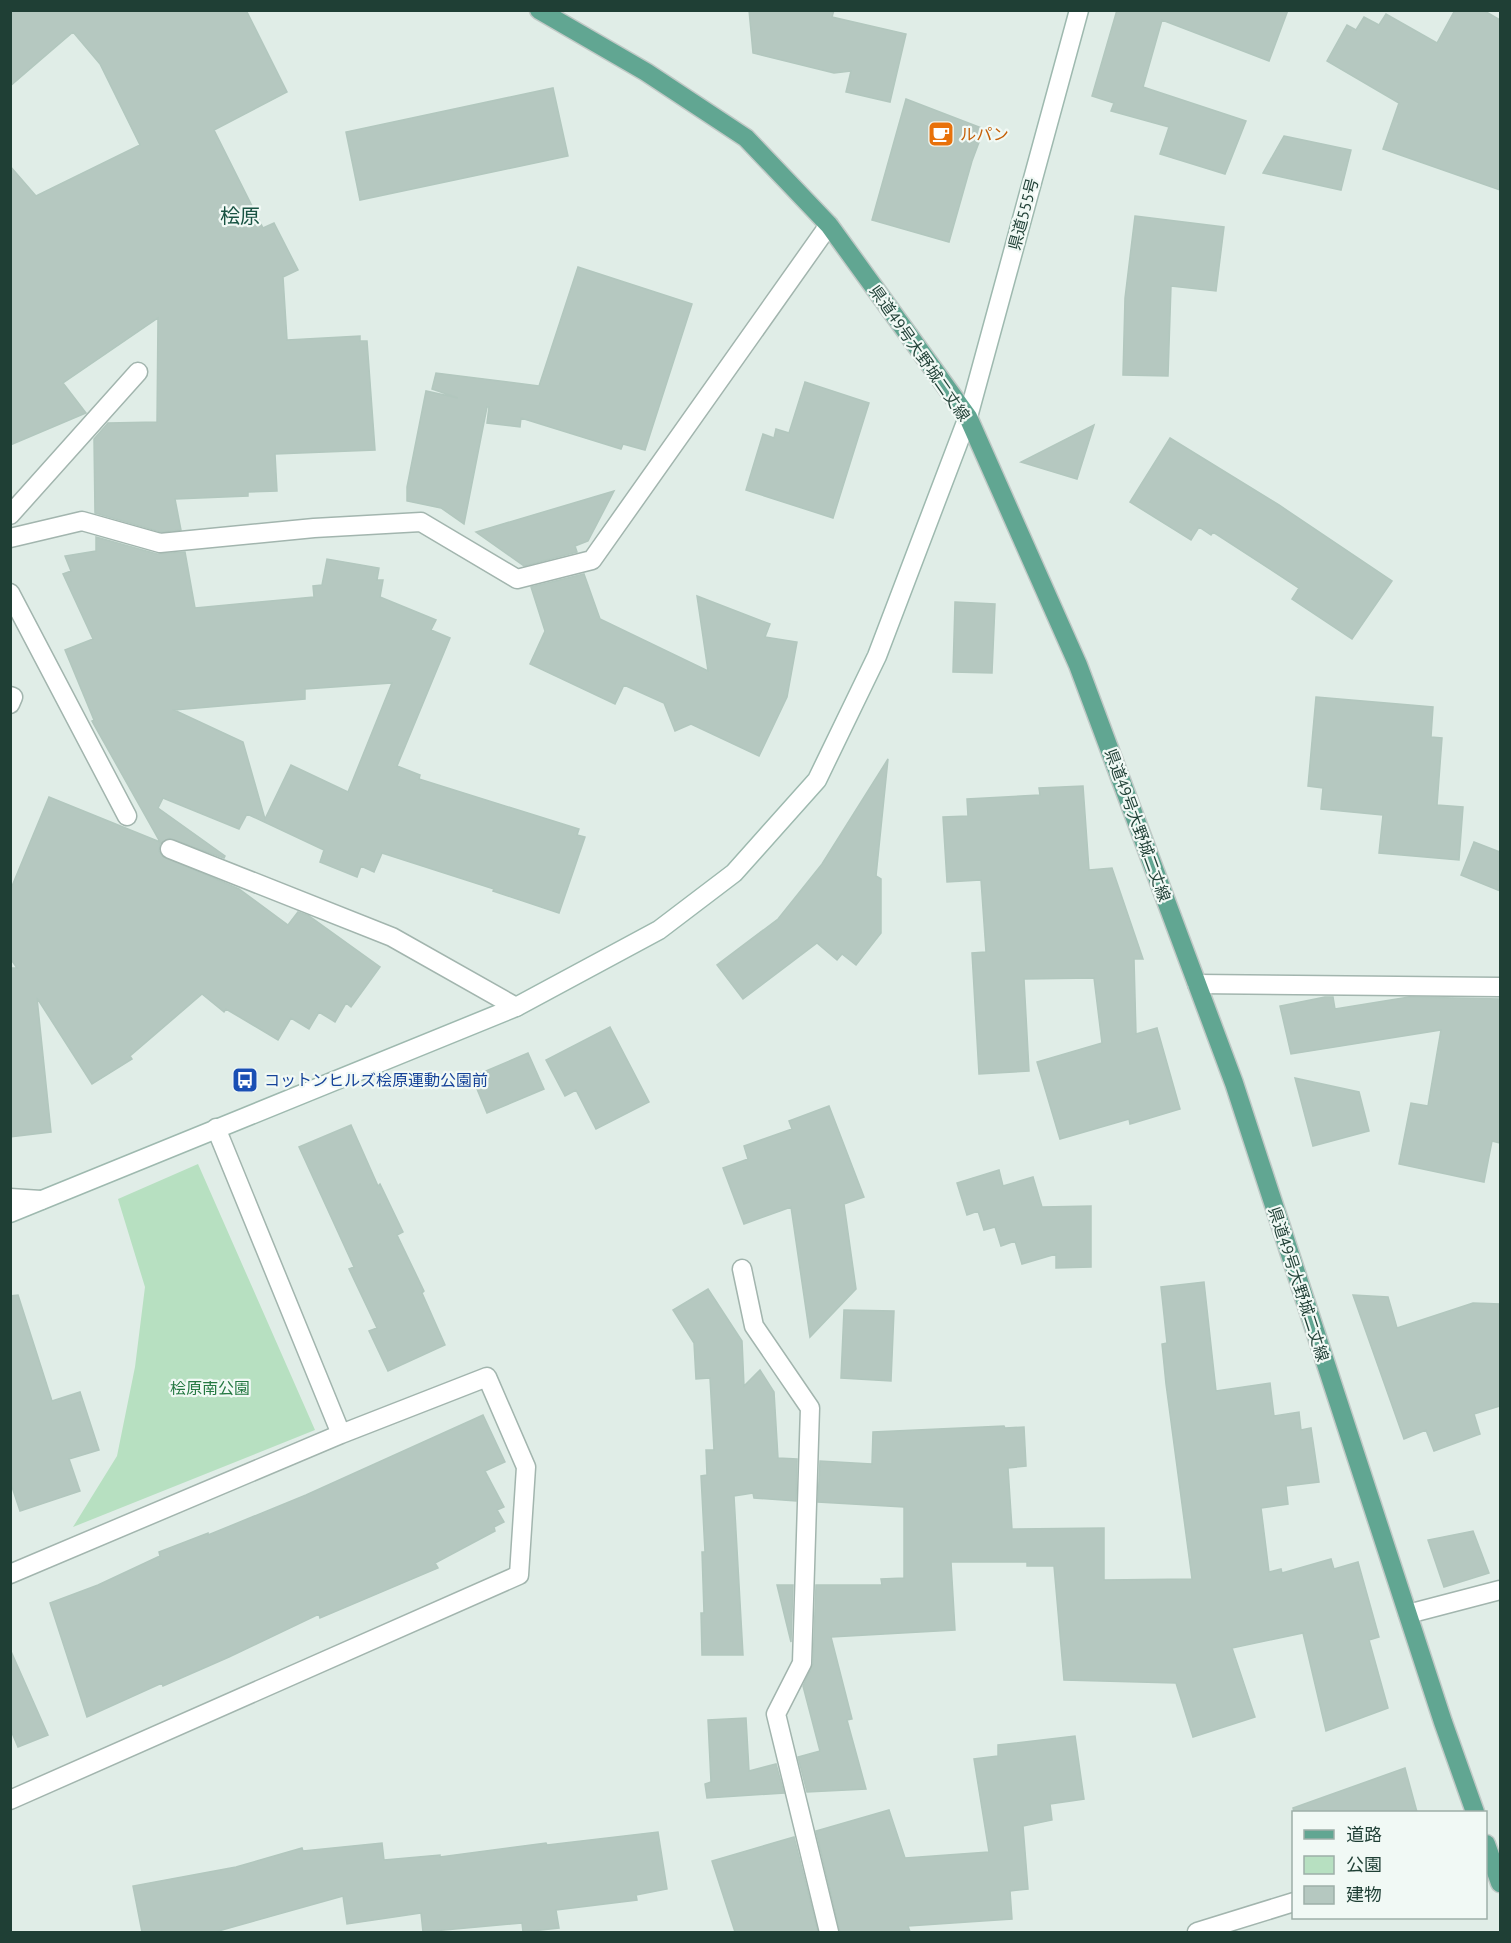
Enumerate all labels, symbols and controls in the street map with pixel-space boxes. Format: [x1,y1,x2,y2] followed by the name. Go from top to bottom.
[926,119,956,149] cafe icon: ルパン
[960,124,1009,144] place label: ルパン
[1004,176,1042,252] street label: 県道555号
[220,203,260,229] district label: 桧原
[866,281,974,425] street label: 県道49号大野城二丈線
[1101,746,1175,904] street label: 県道49号大野城二丈線
[230,1065,260,1095] bus stop icon: コットンヒルズ桧原運動公園前
[264,1070,488,1090] place label: コットンヒルズ桧原運動公園前
[1265,1204,1333,1364] street label: 県道49号大野城二丈線
[170,1378,250,1398] park label: 桧原南公園
[1292,1811,1487,1919] legend
[1346,1823,1382,1846] text: 道路
[1346,1853,1382,1876] text: 公園
[1346,1883,1382,1906] text: 建物

